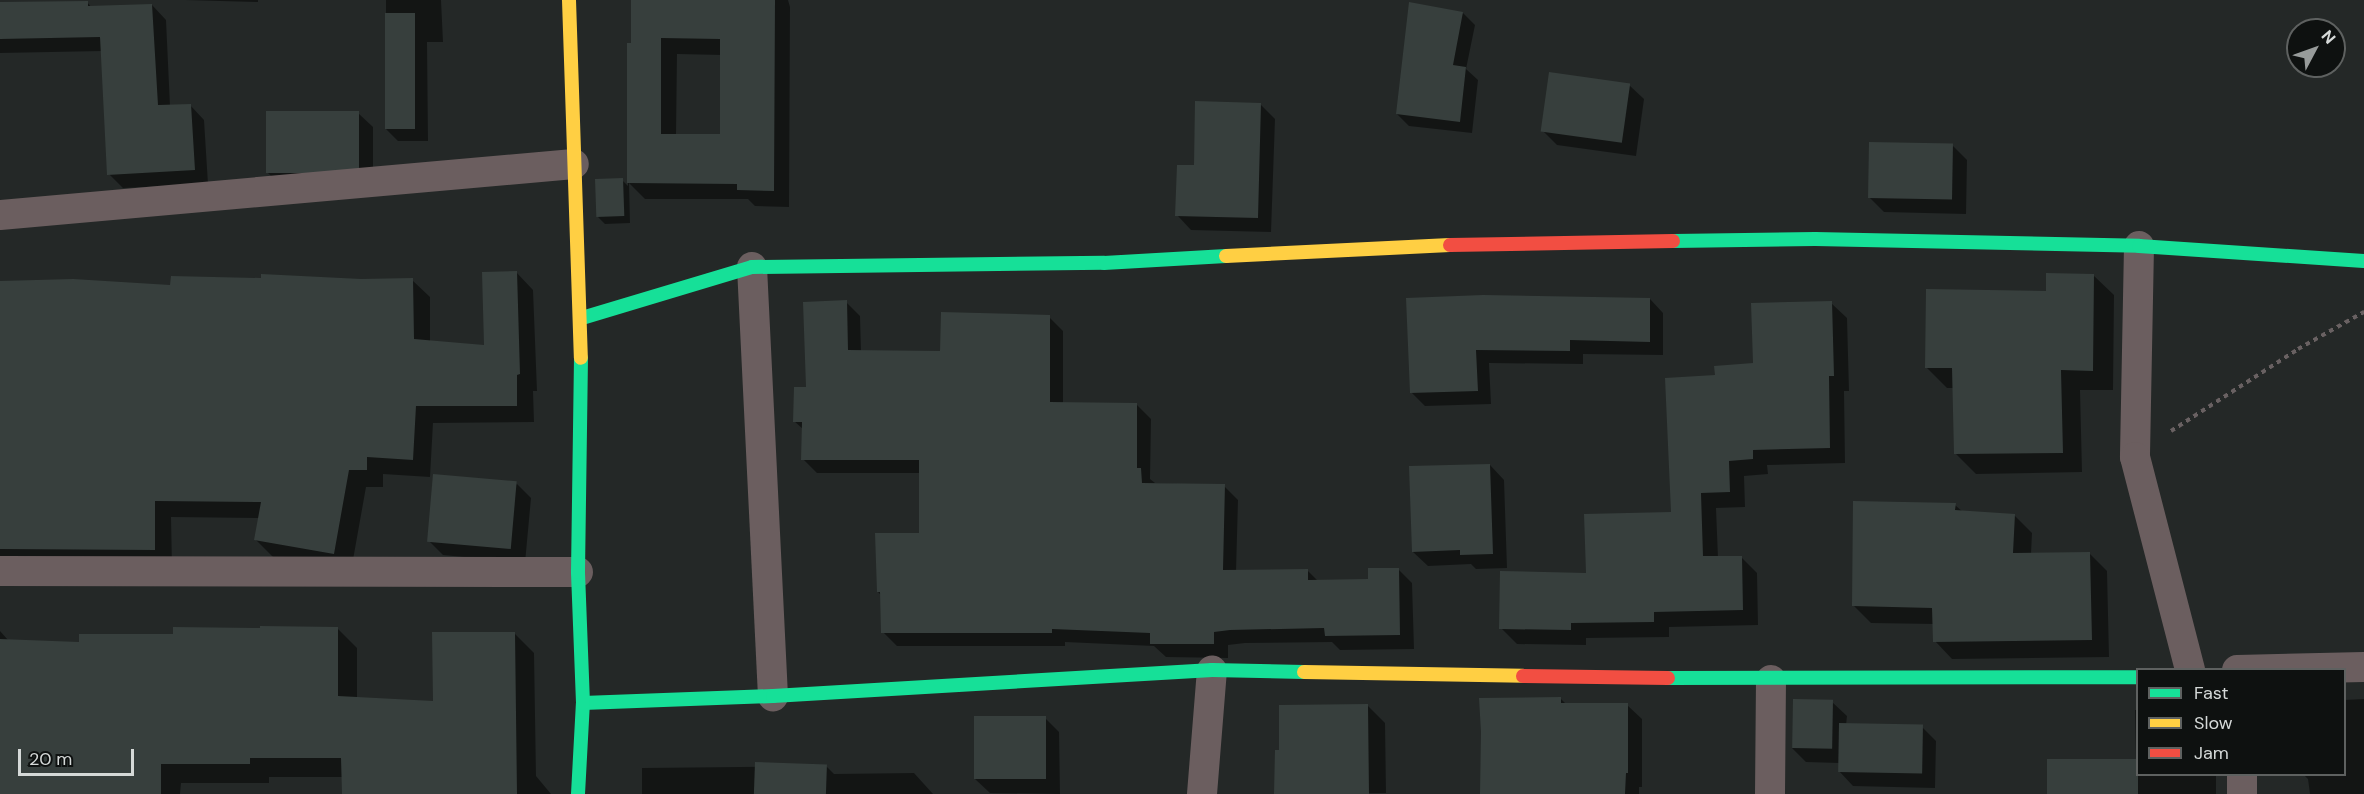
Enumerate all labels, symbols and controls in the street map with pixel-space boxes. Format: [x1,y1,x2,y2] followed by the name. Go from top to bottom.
[2286,18,2346,78] north arrow
[2317,26,2340,48] text: N
[2136,668,2346,776] legend
[2194,681,2229,705] text: Fast
[2194,711,2233,735] text: Slow
[21,737,136,775] scale bar
[2194,741,2229,765] text: Jam
[29,747,72,771] text: 20 m

